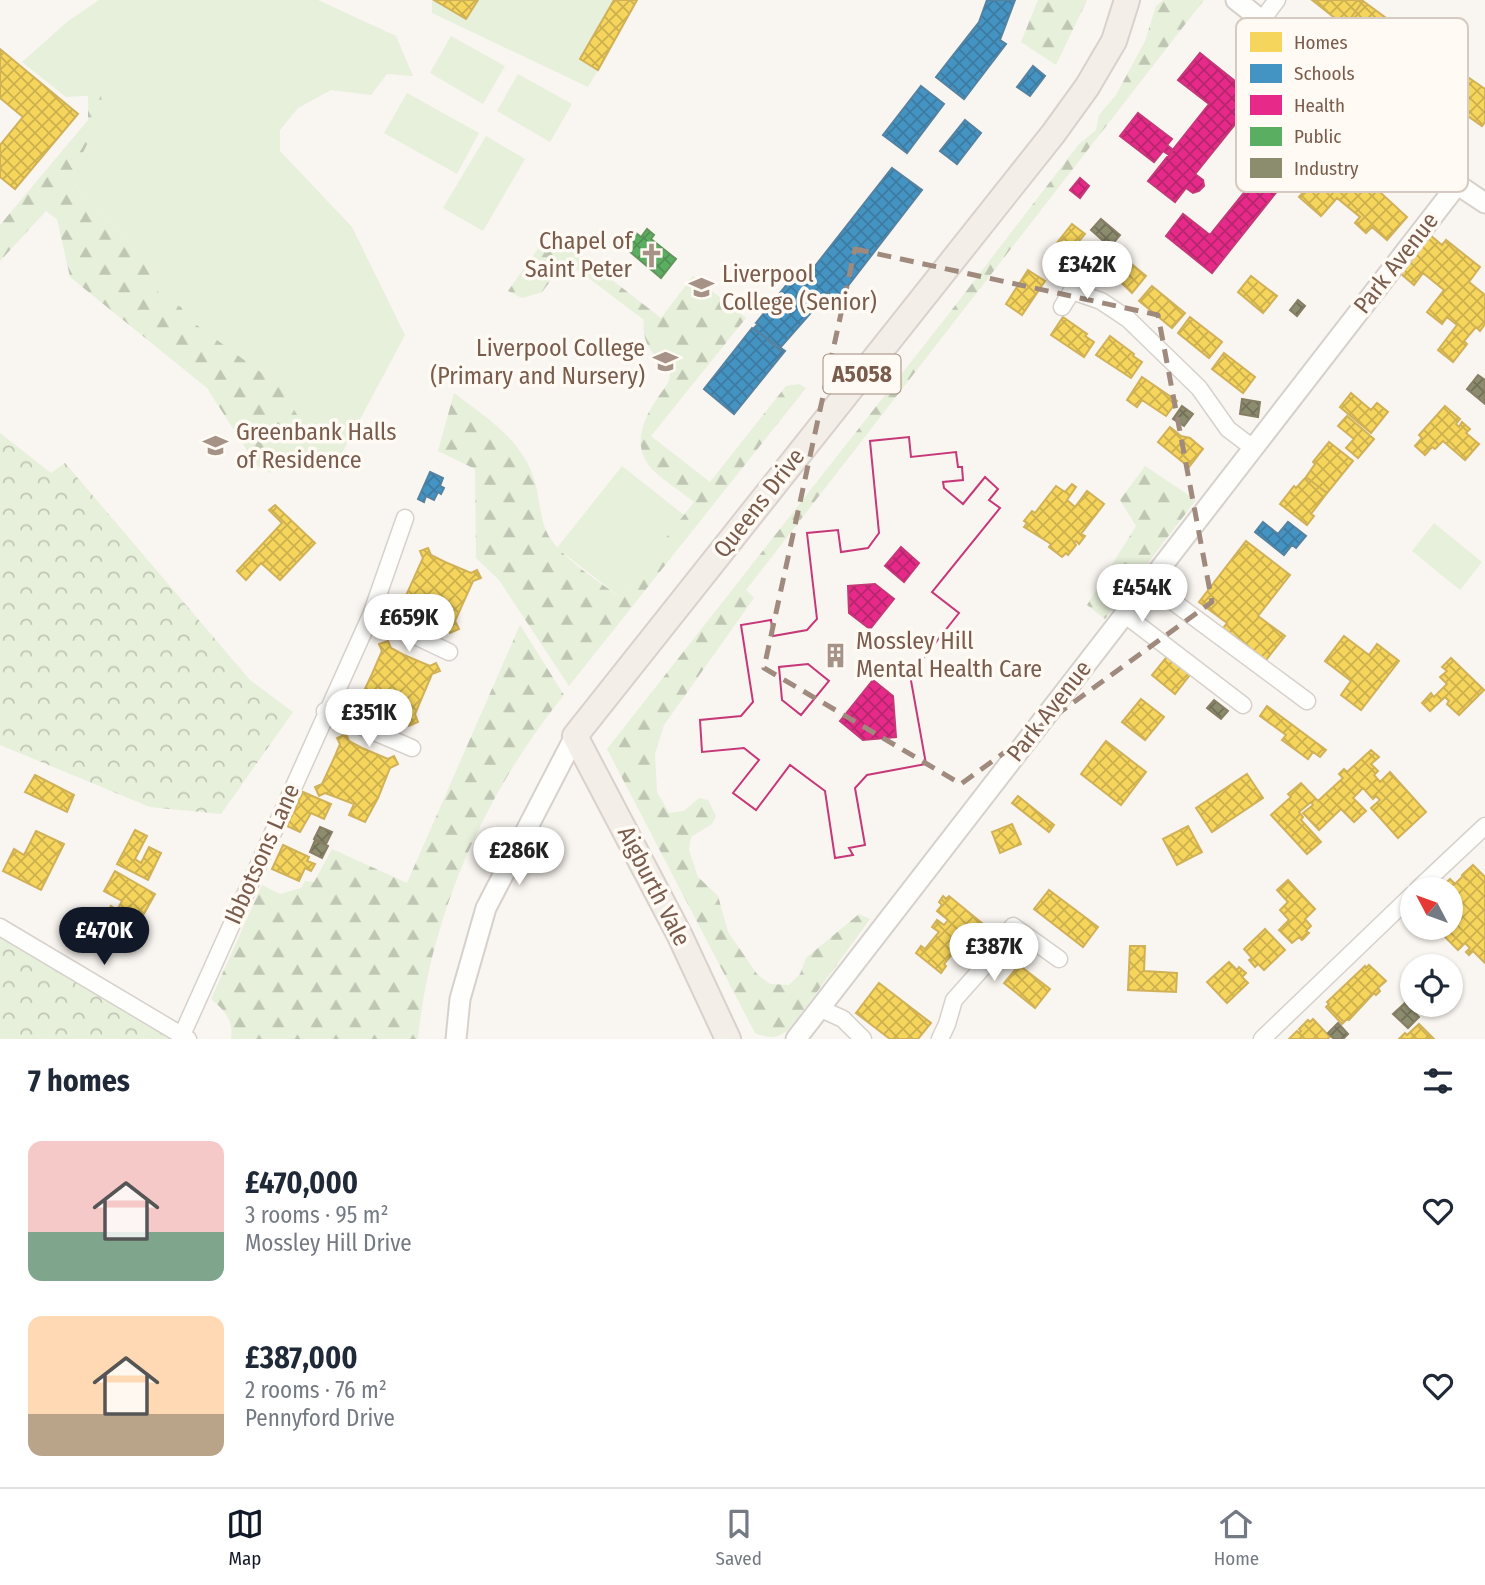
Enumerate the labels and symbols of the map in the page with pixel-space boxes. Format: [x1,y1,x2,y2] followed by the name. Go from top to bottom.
[1236,18,1468,192] legend
[1294,31,1348,54] text: Homes
[1294,62,1355,85] text: Schools
[1294,94,1345,117] text: Health
[1294,125,1341,148] text: Public
[1294,157,1359,180] text: Industry
[1348,207,1444,319] street label: Park Avenue
[525,227,634,283] place label: Chapel of Saint Peter
[638,241,666,269] church icon: Chapel of Saint Peter
[1038,242,1136,301] pin: £342K
[722,260,877,316] place label: Liverpool College (Senior)
[688,274,716,302] school or university icon: Liverpool College (Senior)
[430,334,645,390] place label: Liverpool College (Primary and Nursery)
[651,348,679,376] school or university icon: Liverpool College (Primary and Nursery)
[824,354,900,394] road number: A5058
[236,418,397,474] place label: Greenbank Halls of Residence
[202,432,230,460] school or university icon: Greenbank Halls of Residence
[708,443,810,563] street label: Queens Drive
[1093,564,1191,624] pin: £454K
[360,594,458,654] pin: £659K
[856,627,1042,683] place label: Mossley Hill Mental Health Care
[822,641,850,669] building icon: Mossley Hill Mental Health Care
[1001,655,1097,767] street label: Park Avenue
[320,690,418,749] pin: £351K
[219,780,305,928] street label: Ibbotsons Lane
[612,821,696,951] street label: Aigburth Vale
[470,828,568,887] pin: £286K
[1400,877,1463,940] north arrow
[55,908,153,967] pin: £470K
[945,923,1043,983] pin: £387K

